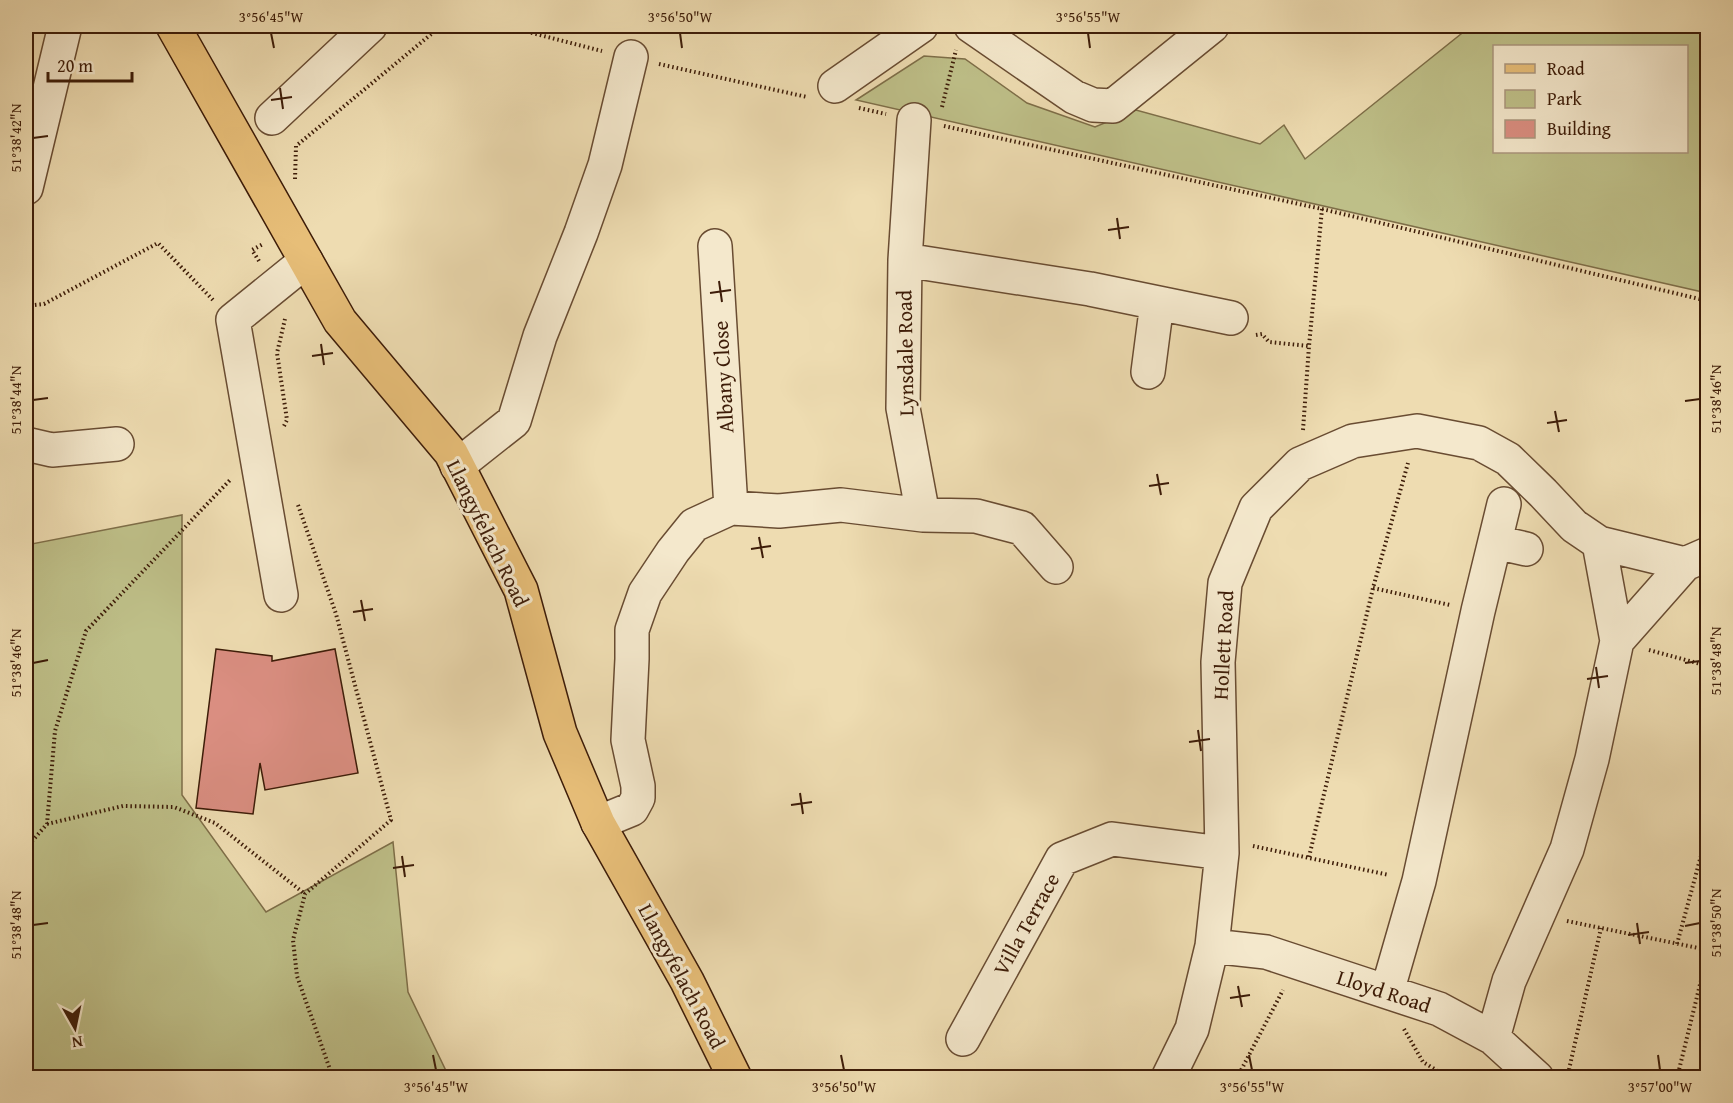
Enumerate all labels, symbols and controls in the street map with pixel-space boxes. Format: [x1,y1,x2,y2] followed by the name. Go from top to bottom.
[239,6,304,27] text: 3°56'45"W
[648,6,713,27] text: 3°56'50"W
[1056,6,1121,27] text: 3°56'55"W
[48,45,132,83] scale bar
[1493,45,1688,153] legend
[57,52,93,79] text: 20 m
[1547,55,1585,82] text: Road
[1547,85,1583,112] text: Park
[5,103,26,172] text: 51°38'42"N
[1547,115,1611,142] text: Building
[888,289,922,416] street label: Lynsdale Road
[705,320,741,434] street label: Albany Close
[1705,364,1726,433] text: 51°38'46"N
[5,365,26,434] text: 51°38'44"N
[439,454,537,613] street label: Llangyfelach Road
[1205,589,1241,701] street label: Hollett Road
[1705,626,1726,695] text: 51°38'48"N
[5,628,26,697] text: 51°38'46"N
[985,867,1067,981] street label: Villa Terrace
[1705,888,1726,957] text: 51°38'50"N
[5,890,26,959] text: 51°38'48"N
[631,898,734,1055] street label: Llangyfelach Road
[1333,961,1436,1021] street label: Lloyd Road
[45,998,105,1058] north arrow
[70,1030,85,1056] text: N
[404,1076,469,1097] text: 3°56'45"W
[812,1076,877,1097] text: 3°56'50"W
[1220,1076,1285,1097] text: 3°56'55"W
[1628,1076,1693,1097] text: 3°57'00"W

